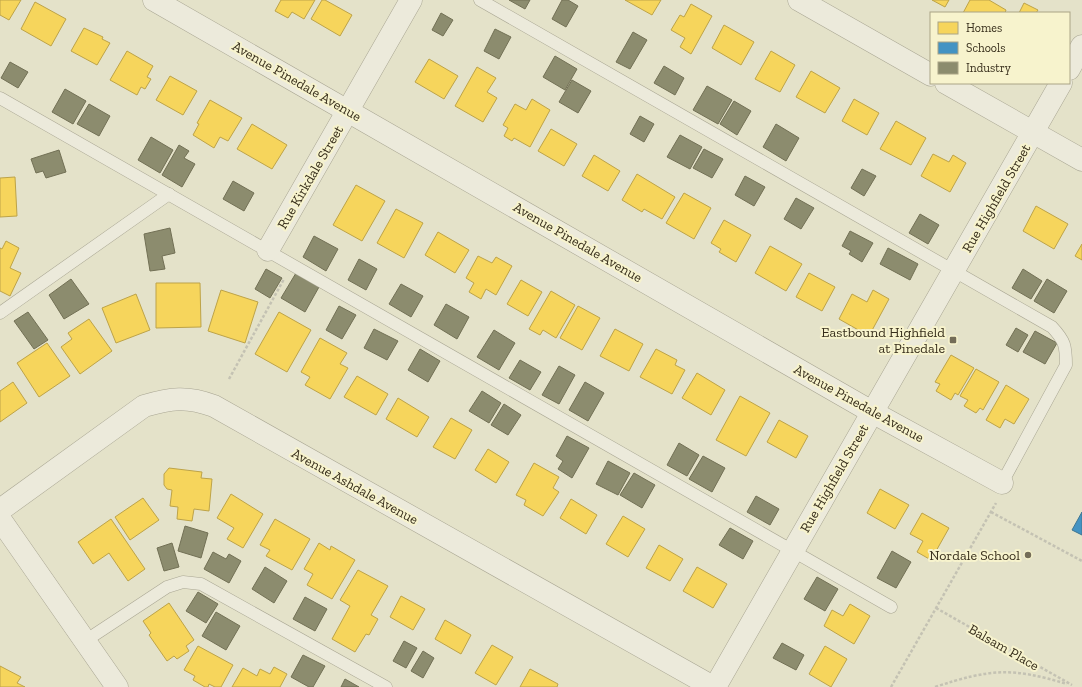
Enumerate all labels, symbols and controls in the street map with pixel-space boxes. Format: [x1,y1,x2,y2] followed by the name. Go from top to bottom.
[930,12,1070,84] legend
[966,21,1002,35] text: Homes
[229,38,365,125] street label: Avenue Pinedale Avenue
[966,41,1005,55] text: Schools
[966,61,1012,75] text: Industry
[274,122,347,232] street label: Rue Kirkdale Street
[959,140,1035,255] street label: Rue Highfield Street
[510,199,646,286] street label: Avenue Pinedale Avenue
[821,324,945,357] place label: Eastbound Highfield at Pinedale
[948,335,958,345] marker: Eastbound Highfield at Pinedale
[791,361,927,446] street label: Avenue Pinedale Avenue
[797,420,873,535] street label: Rue Highfield Street
[289,445,421,529] street label: Avenue Ashdale Avenue
[929,547,1020,564] place label: Nordale School
[1023,550,1033,560] marker: Nordale School
[965,620,1042,675] street label: Balsam Place

